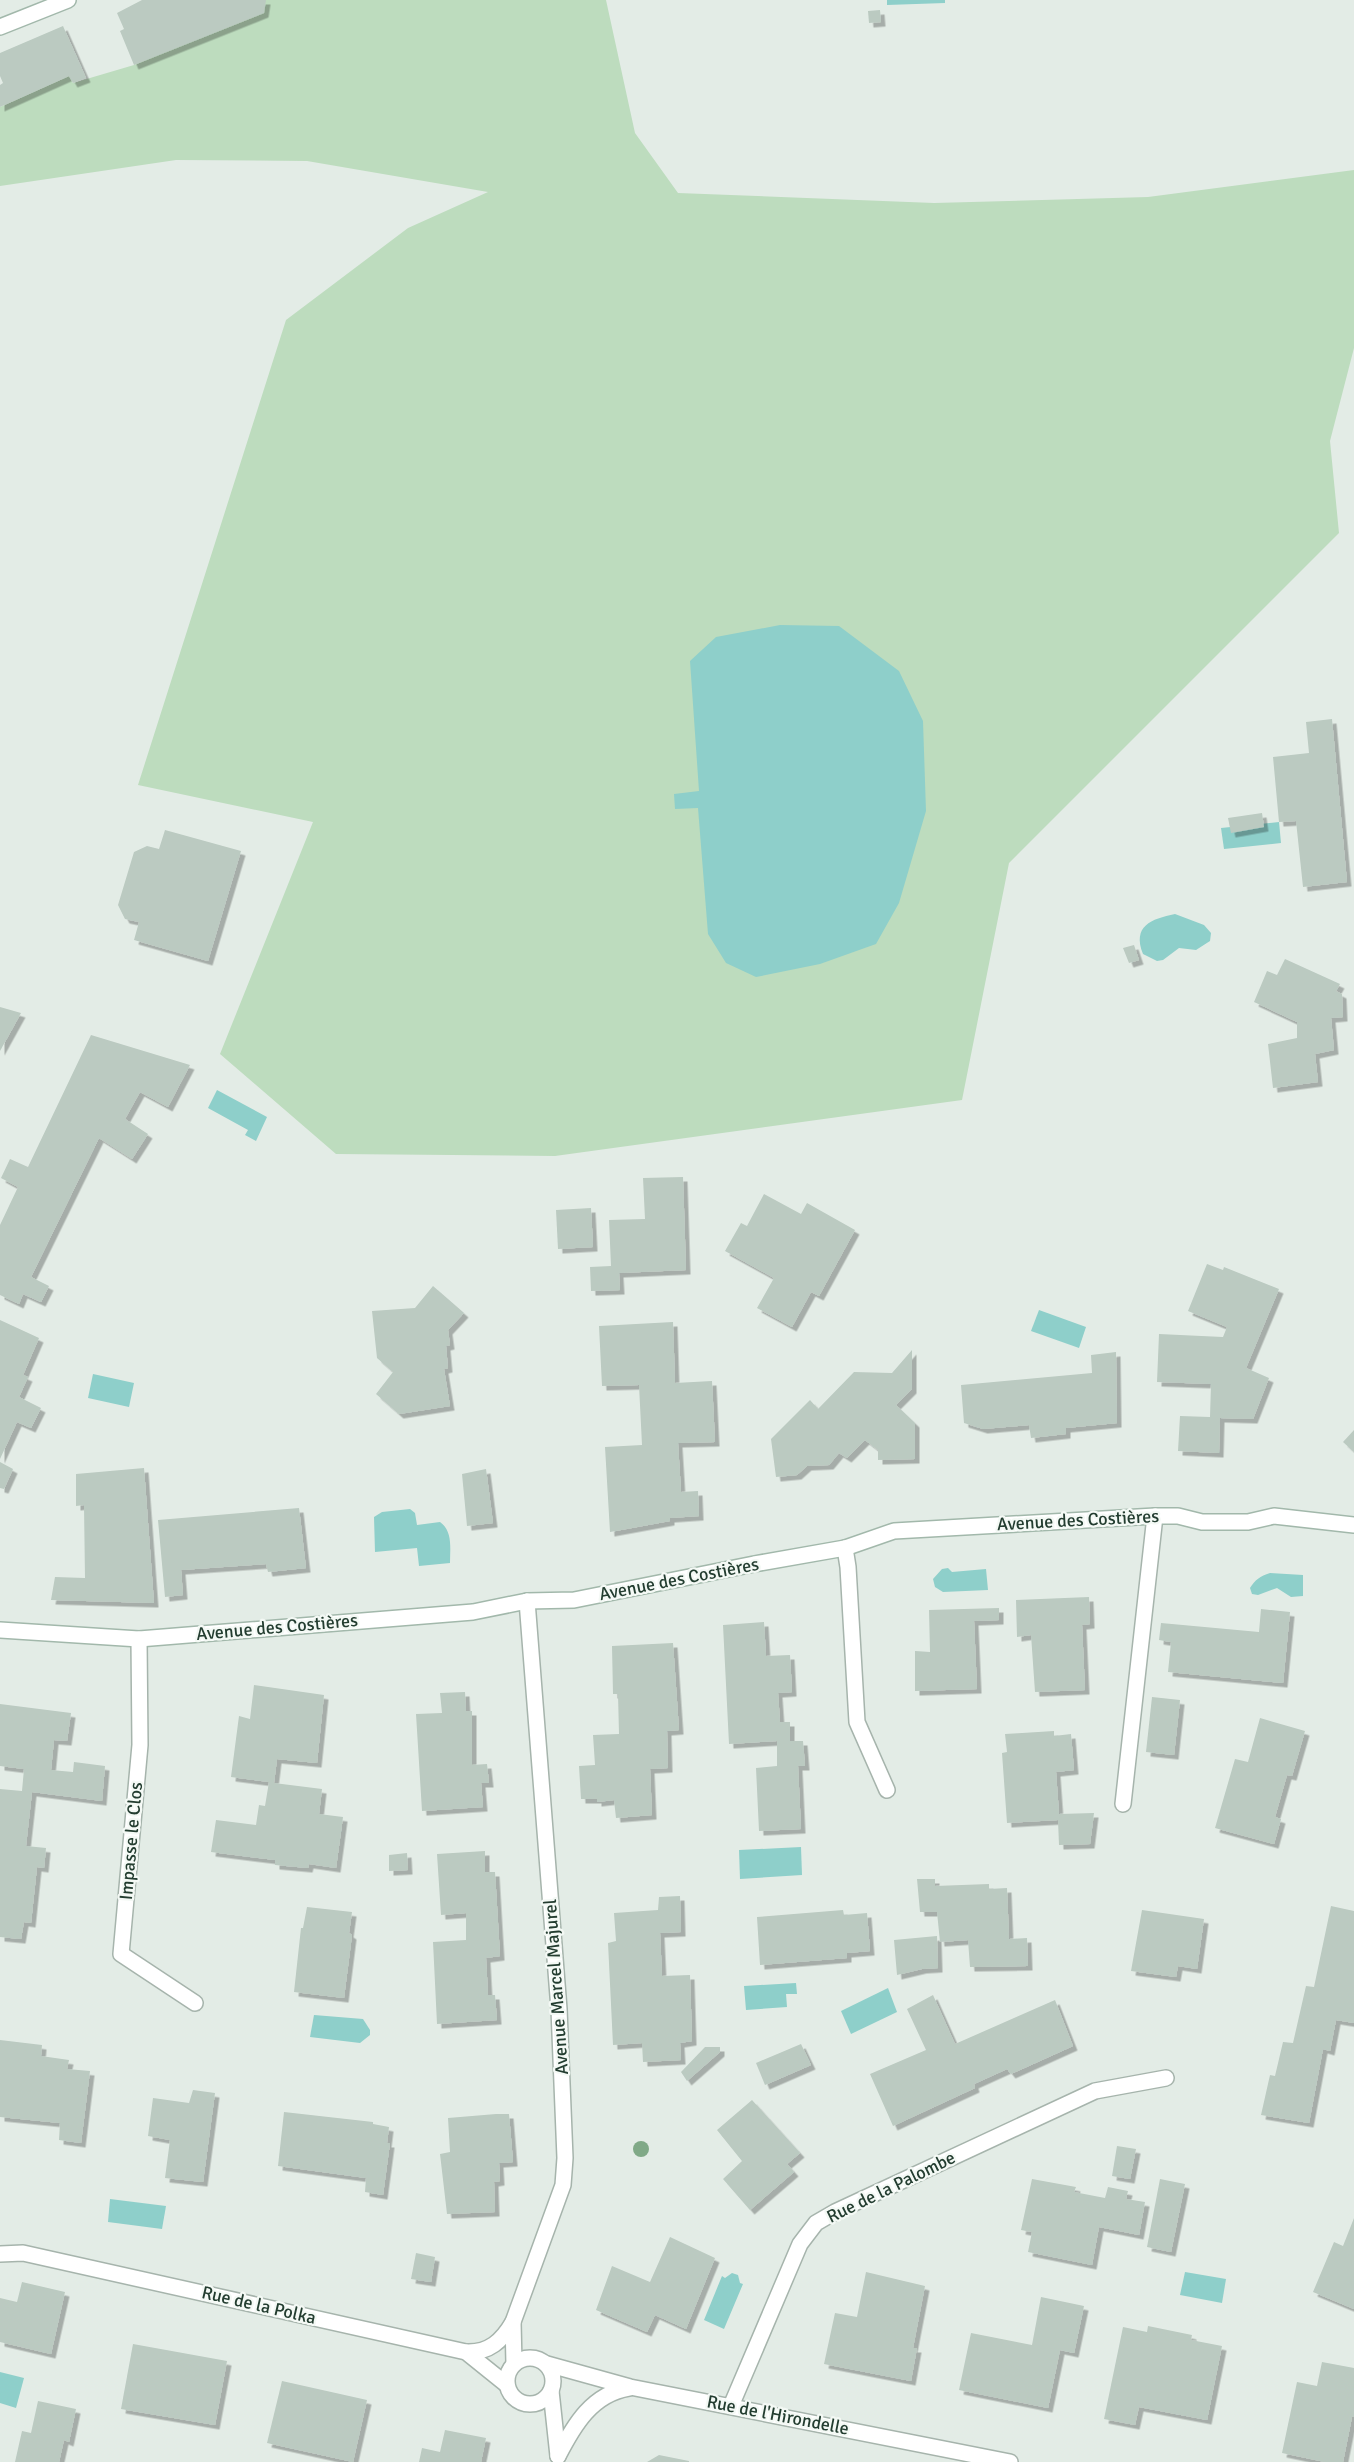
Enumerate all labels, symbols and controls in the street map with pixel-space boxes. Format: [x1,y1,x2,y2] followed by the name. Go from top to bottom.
[996,1505,1160,1535] street label: Avenue des Costières
[597,1553,761,1605] street label: Avenue des Costières
[195,1609,359,1645] street label: Avenue des Costières
[115,1781,147,1901] street label: Impasse le Clos
[539,1898,573,2076] street label: Avenue Marcel Majurel
[823,2146,959,2228] street label: Rue de la Palombe
[200,2281,318,2329] street label: Rue de la Polka
[705,2390,851,2440] street label: Rue de l'Hirondelle

